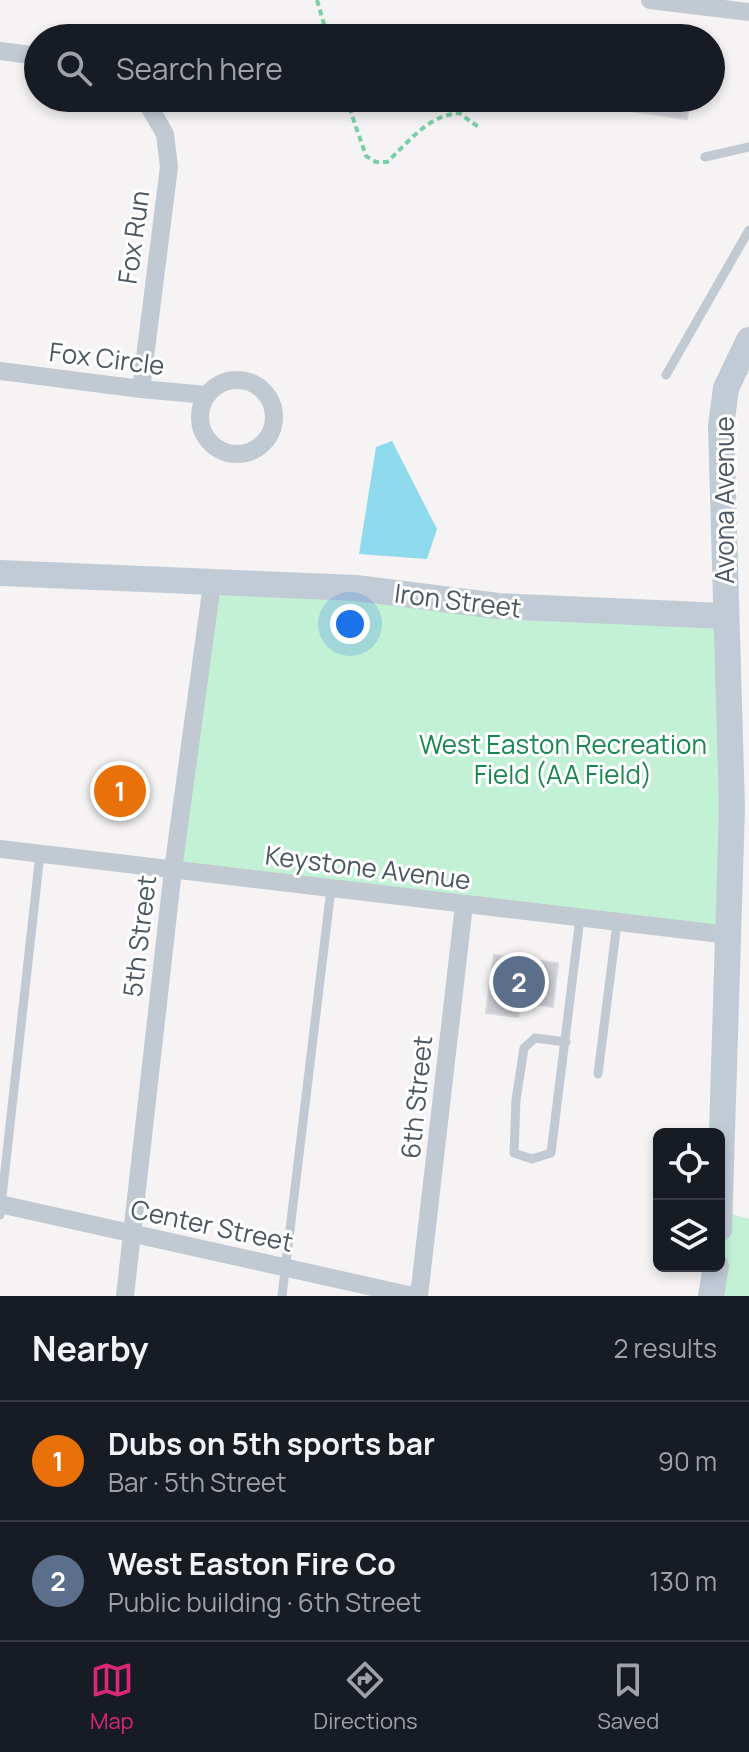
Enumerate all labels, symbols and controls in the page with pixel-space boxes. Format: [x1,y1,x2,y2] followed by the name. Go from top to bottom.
[24,24,725,112] search box
[52,46,96,90] icon: search
[116,48,283,89] text: Search here
[109,188,157,286] street label: Fox Run
[47,333,167,383] street label: Fox Circle
[706,416,742,584] street label: Avona Avenue
[392,574,524,626] street label: Iron Street
[330,604,370,644] your location
[419,726,707,792] park label: West Easton Recreation Field (AA Field)
[94,761,146,821] pin: 1
[263,837,473,897] street label: Keystone Avenue
[114,873,164,999] street label: 5th Street
[493,952,545,1012] pin: 2
[392,1034,440,1160] street label: 6th Street
[653,1128,725,1272] map controls
[653,1128,725,1200] button: locate
[128,1190,296,1260] street label: Center Street
[653,1200,725,1272] button: layers
[32,1325,148,1371] text: Nearby
[613,1330,717,1366] text: 2 results
[108,1423,435,1464] text: Dubs on 5th sports bar
[52,1443,64,1479] text: 1
[658,1443,717,1479] text: 90 m
[108,1464,286,1500] text: Bar · 5th Street
[108,1543,396,1584] text: West Easton Fire Co
[50,1563,66,1599] text: 2
[649,1563,717,1599] text: 130 m
[108,1584,421,1620] text: Public building · 6th Street
[90,1658,134,1736] tab: Map
[313,1658,418,1736] tab: Directions
[597,1658,659,1736] tab: Saved

